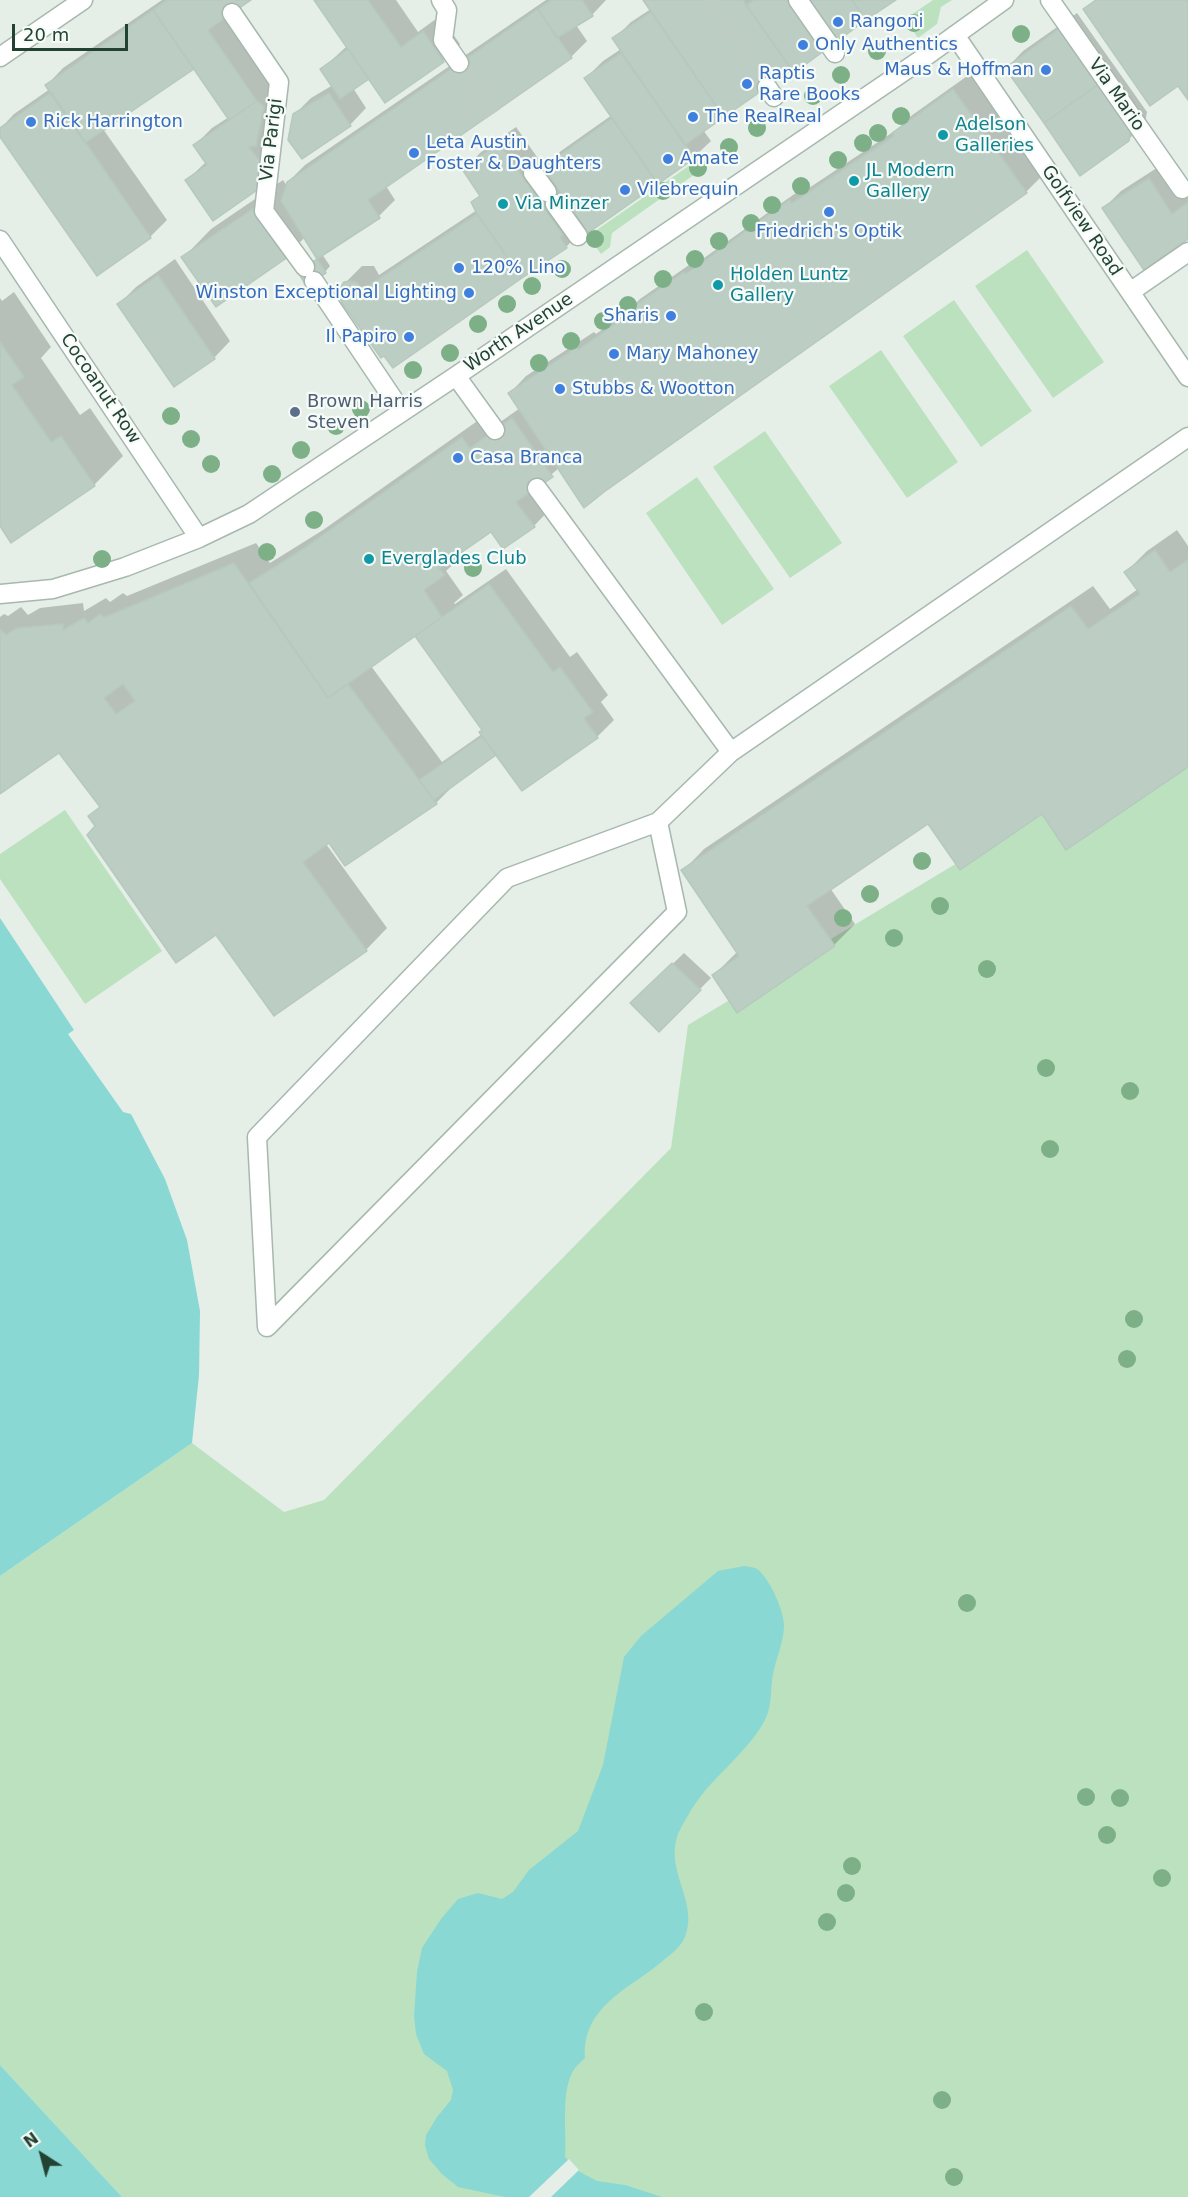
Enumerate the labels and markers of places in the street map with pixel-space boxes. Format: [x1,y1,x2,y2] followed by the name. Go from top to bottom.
[850,11,923,33] place label: Rangoni
[831,15,845,29] marker: Rangoni
[815,34,958,56] place label: Only Authentics
[796,38,810,52] marker: Only Authentics
[884,59,1034,81] place label: Maus & Hoffman
[759,63,860,106] place label: Raptis Rare Books
[1039,63,1053,77] marker: Maus & Hoffman
[740,77,754,91] marker: Raptis Rare Books
[705,106,822,128] place label: The RealReal
[686,110,700,124] marker: The RealReal
[43,111,183,133] place label: Rick Harrington
[955,114,1034,156] place label: Adelson Galleries
[24,115,38,129] marker: Rick Harrington
[936,128,950,142] marker: Adelson Galleries
[426,132,601,174] place label: Leta Austin Foster & Daughters
[407,146,421,160] marker: Leta Austin Foster & Daughters
[680,148,739,170] place label: Amate
[661,152,675,166] marker: Amate
[866,160,955,202] place label: JL Modern Gallery
[847,174,861,188] marker: JL Modern Gallery
[637,179,739,201] place label: Vilebrequin
[618,183,632,197] marker: Vilebrequin
[515,193,609,215] place label: Via Minzer
[496,197,510,211] marker: Via Minzer
[822,205,836,219] marker: Friedrich's Optik
[756,221,902,243] place label: Friedrich's Optik
[471,257,566,279] place label: 120% Lino
[452,261,466,275] marker: 120% Lino
[730,264,848,306] place label: Holden Luntz Gallery
[711,278,725,292] marker: Holden Luntz Gallery
[196,282,457,304] place label: Winston Exceptional Lighting
[462,286,476,300] marker: Winston Exceptional Lighting
[603,305,659,327] place label: Sharis
[664,309,678,323] marker: Sharis
[325,326,397,348] place label: Il Papiro
[402,330,416,344] marker: Il Papiro
[626,343,758,365] place label: Mary Mahoney
[607,347,621,361] marker: Mary Mahoney
[572,378,735,400] place label: Stubbs & Wootton
[553,382,567,396] marker: Stubbs & Wootton
[307,391,423,434] place label: Brown Harris Steven
[288,405,302,419] marker: Brown Harris Steven
[470,447,583,469] place label: Casa Branca
[451,451,465,465] marker: Casa Branca
[381,548,527,570] place label: Everglades Club
[362,552,376,566] marker: Everglades Club

